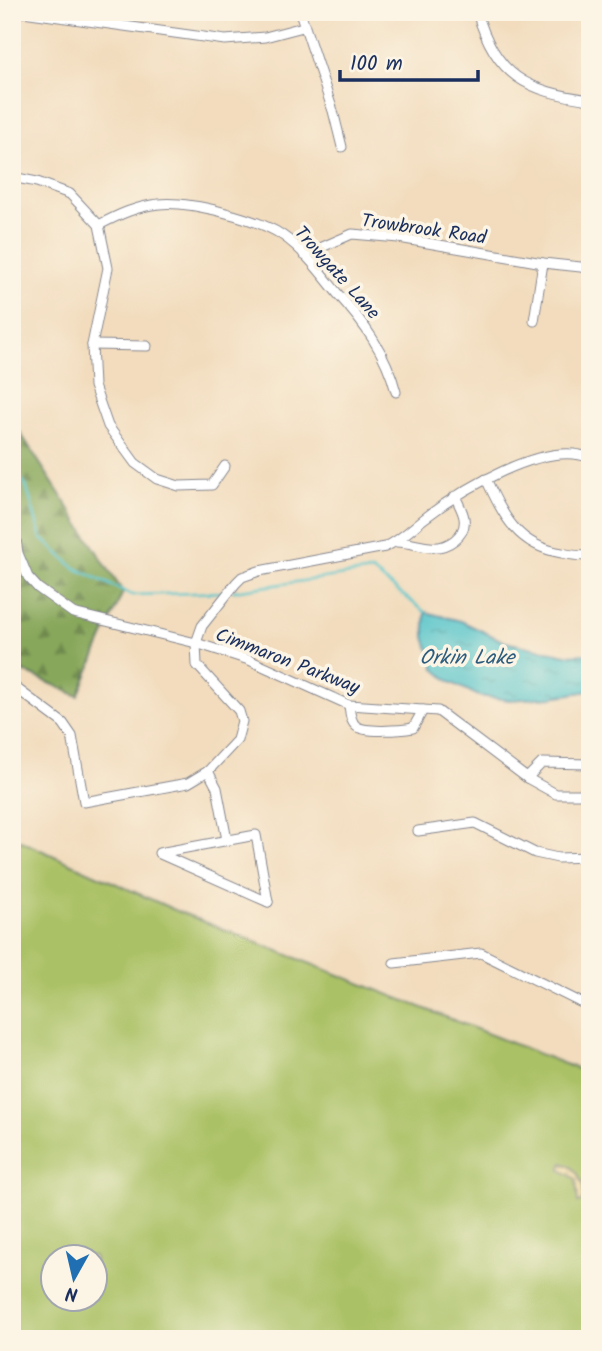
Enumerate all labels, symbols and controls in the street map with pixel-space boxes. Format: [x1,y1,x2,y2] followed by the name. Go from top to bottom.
[340,38,478,82] scale bar
[350,48,403,81] text: 100 m
[359,206,489,254] street label: Trowbrook Road
[286,220,387,327] street label: Trowgate Lane
[211,620,365,704] street label: Cimmaron Parkway
[420,642,517,675] water label: Orkin Lake
[38,1242,108,1312] north arrow
[64,1277,80,1309] text: N

